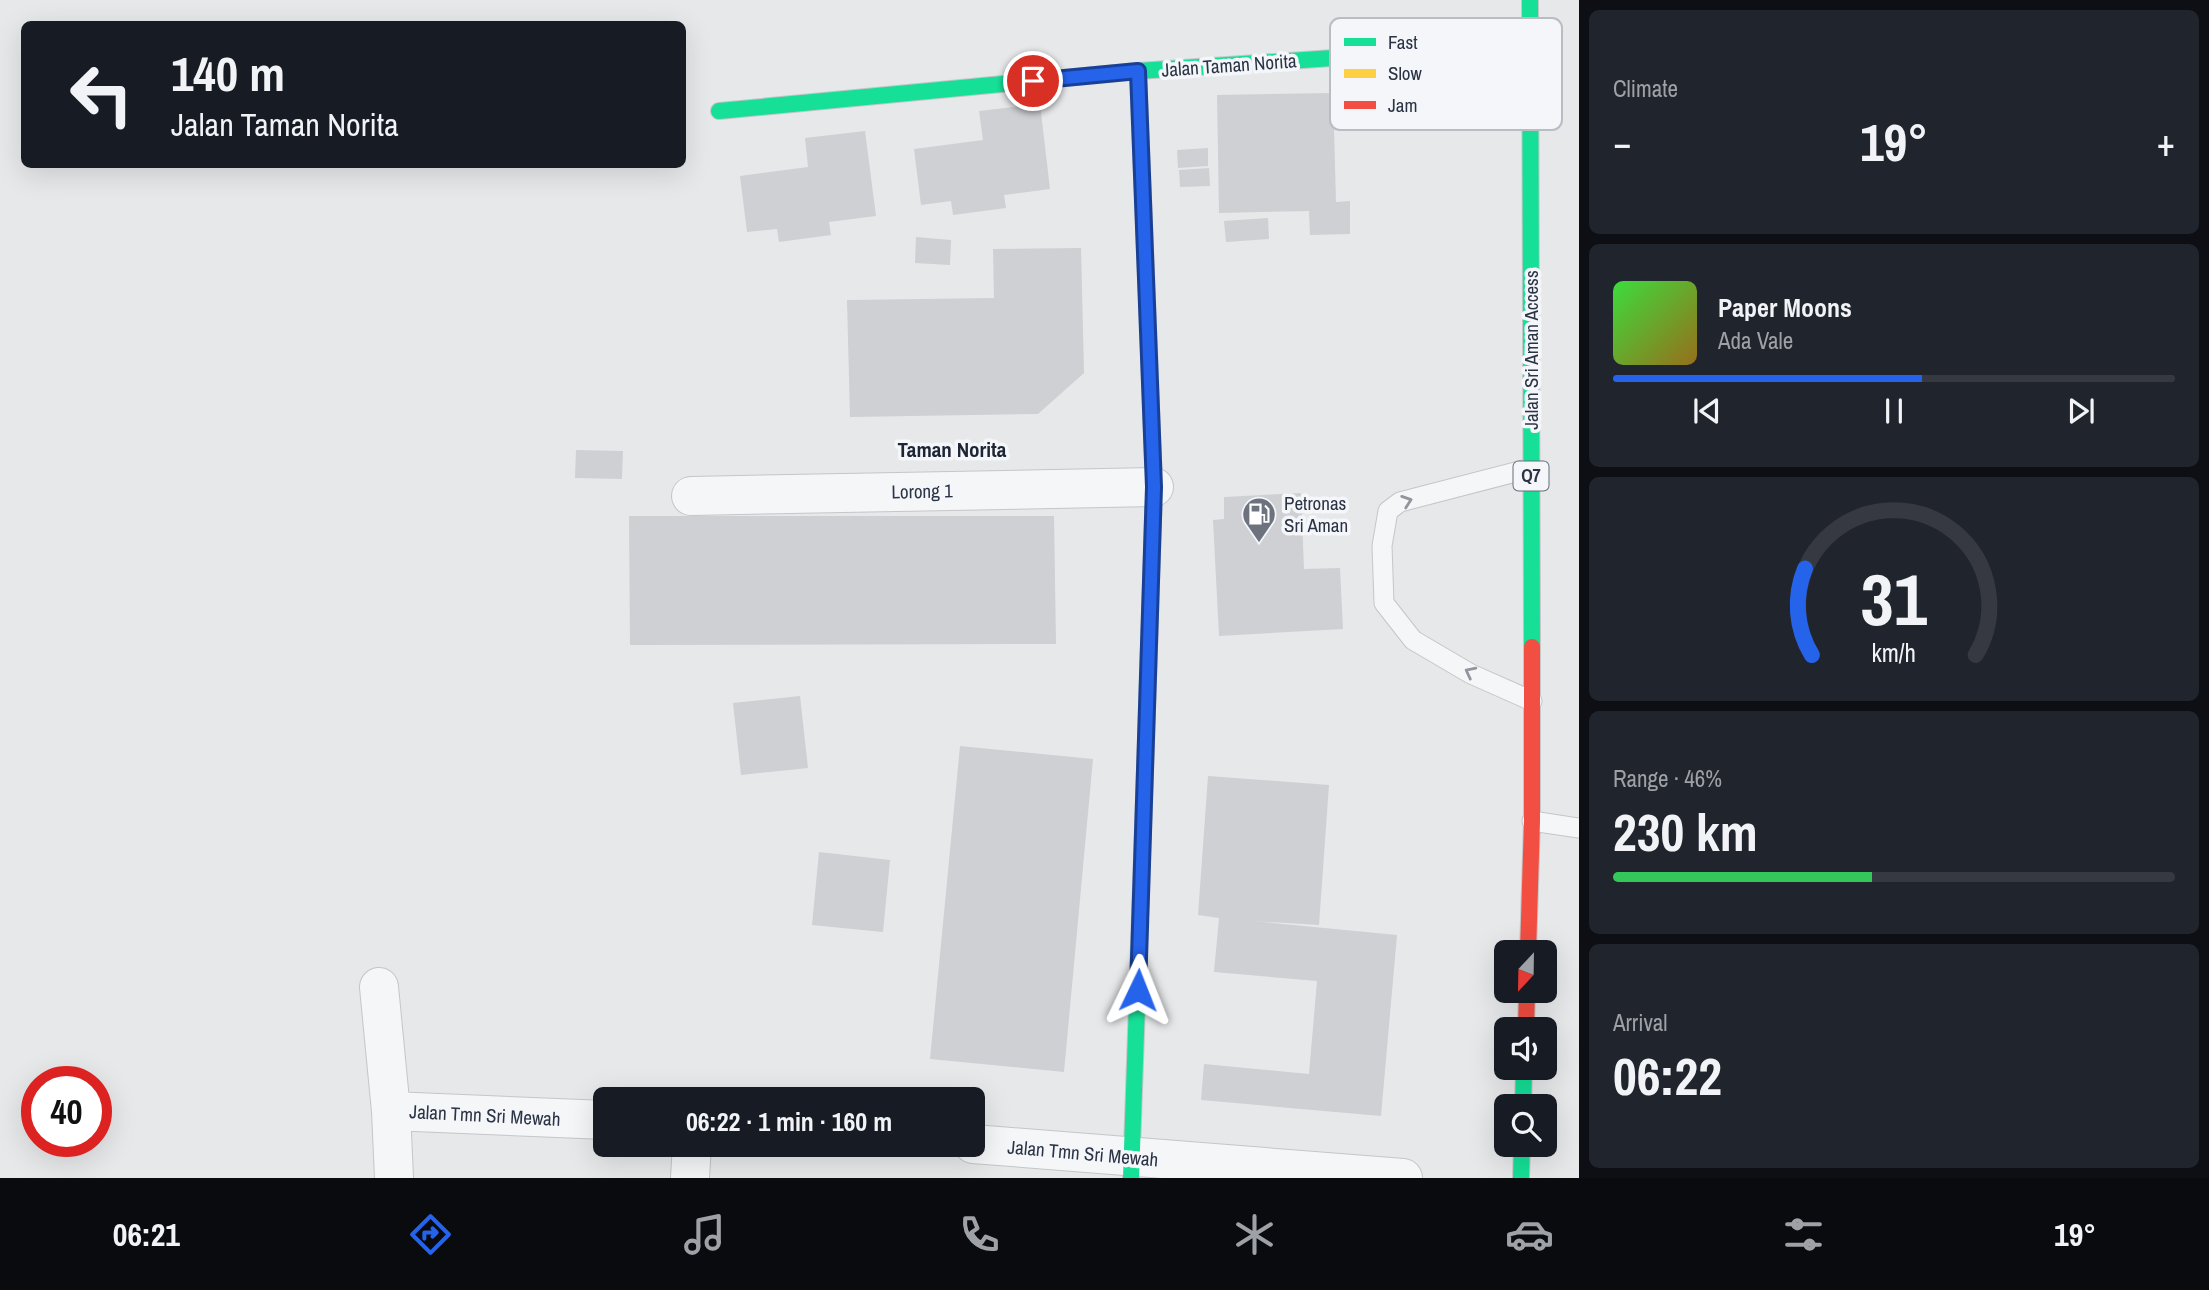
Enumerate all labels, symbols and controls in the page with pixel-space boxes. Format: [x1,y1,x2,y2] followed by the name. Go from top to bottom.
[1330,18,1562,130] legend
[1388,29,1418,55] text: Fast
[171,40,285,106] text: 140 m
[1161,47,1298,83] street label: Jalan Taman Norita
[56,49,147,140] icon: left
[1003,51,1063,111] pin
[1388,60,1423,86] text: Slow
[1014,62,1052,100] icon: arrive
[1613,73,1678,104] text: Climate
[1388,92,1417,118] text: Jam
[171,103,399,146] text: Jalan Taman Norita
[1860,107,1928,177] text: 19°
[1613,117,1631,168] text: −
[2157,117,2175,168] text: +
[1518,270,1544,430] street label: Jalan Sri Aman Access
[1718,290,1852,325] text: Paper Moons
[1718,325,1793,356] text: Ada Vale
[1688,392,1726,430] icon: previous
[1875,392,1913,430] icon: pause
[2062,392,2100,430] icon: next
[898,435,1007,464] district label: Taman Norita
[1514,462,1548,490] road number: Q7
[891,477,953,505] street label: Lorong 1
[1284,490,1348,538] place label: Petronas Sri Aman
[1240,495,1278,544] fuel station icon: Petronas Sri Aman
[1400,495,1413,509] one-way arrow
[1861,550,1928,648] text: 31
[1872,636,1916,670] text: km/h
[1465,667,1477,681] one-way arrow
[1613,763,1722,794] text: Range · 46%
[1613,797,1758,867] text: 230 km
[1494,940,1558,1003] north arrow
[1494,940,1557,1157] map controls
[1101,953,1175,1027] position arrow
[1613,1007,1668,1038] text: Arrival
[1494,1017,1557,1080] button: sound
[1613,1041,1722,1111] text: 06:22
[21,1066,112,1157] speed limit sign: 40
[1494,1094,1557,1157] button: search
[409,1098,561,1132] street label: Jalan Tmn Sri Mewah
[686,1104,892,1139] text: 06:22 · 1 min · 160 m
[1007,1133,1159,1173] street label: Jalan Tmn Sri Mewah
[406,1210,455,1259] icon: directions
[680,1210,729,1259] icon: music
[955,1210,1004,1259] icon: phone
[1230,1210,1279,1259] icon: climate
[1505,1210,1554,1259] icon: car
[1779,1210,1828,1259] icon: filters
[113,1213,180,1256] text: 06:21
[2054,1213,2096,1256] text: 19°

